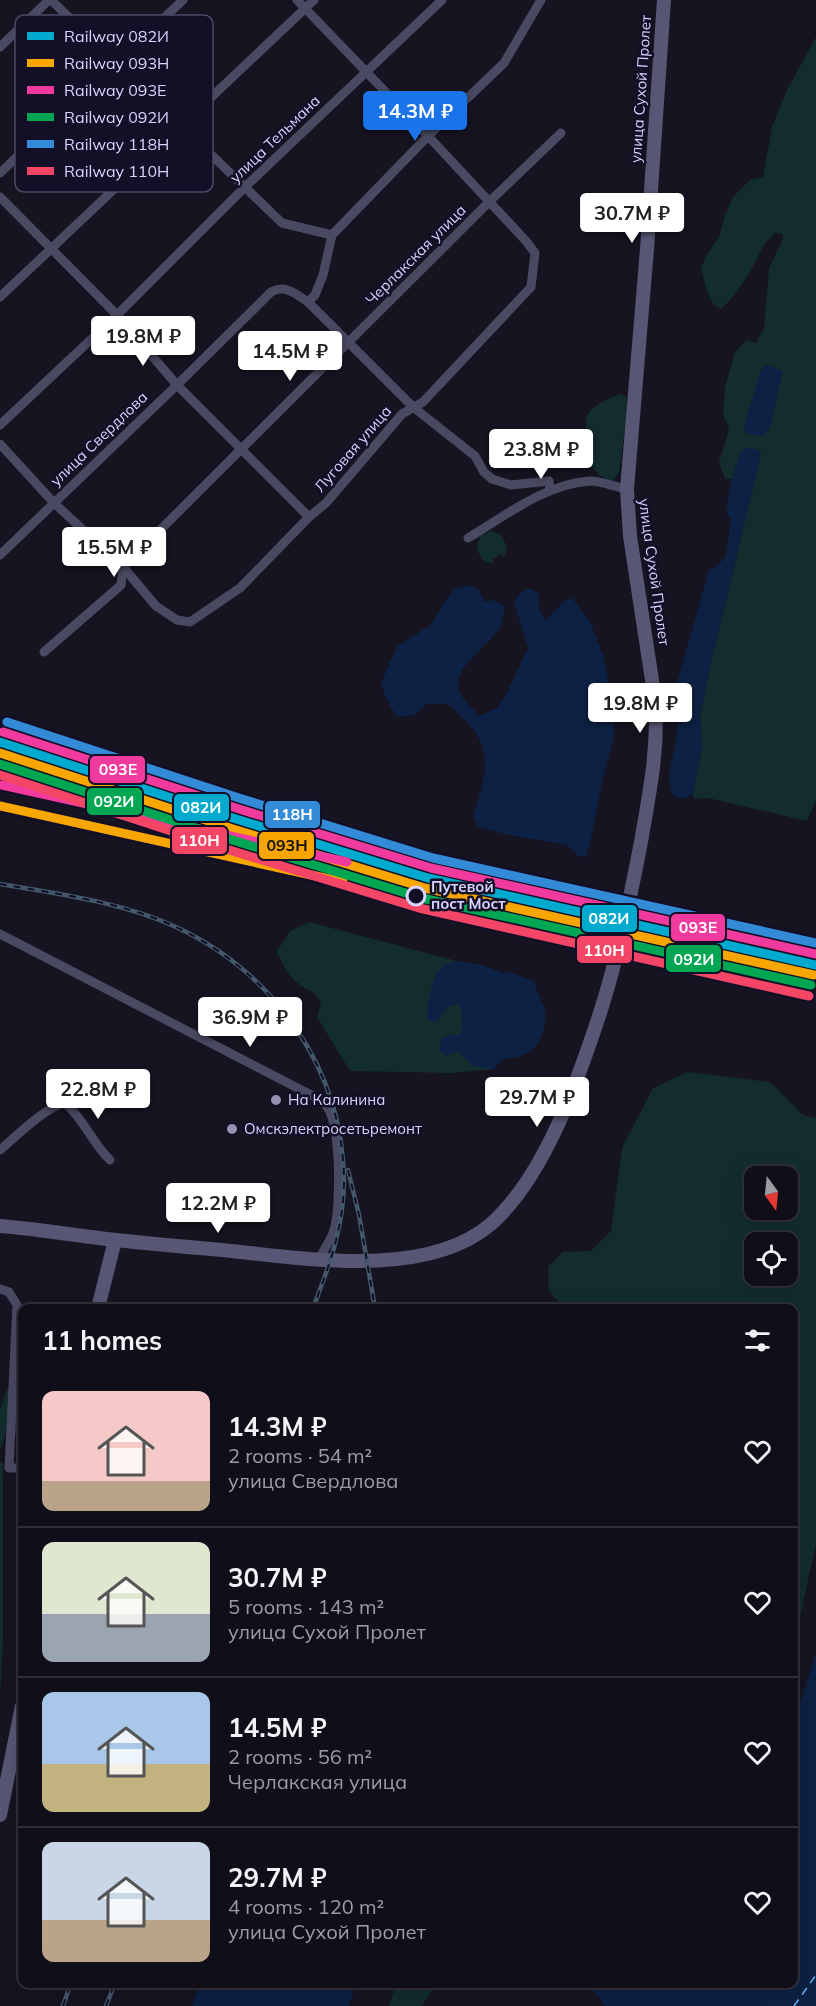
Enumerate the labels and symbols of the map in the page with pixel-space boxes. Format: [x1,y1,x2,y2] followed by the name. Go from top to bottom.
[626,14,655,164] street label: улица Сухой Пролет
[15,15,213,192] legend
[64,26,169,46] text: Railway 082И
[64,53,169,73] text: Railway 093Н
[64,80,166,100] text: Railway 093Е
[226,91,324,187] street label: улица Тельмана
[360,91,470,142] pin: 14.3M ₽
[64,107,169,127] text: Railway 092И
[64,134,169,154] text: Railway 118Н
[64,161,169,181] text: Railway 110Н
[577,193,687,244] pin: 30.7M ₽
[361,200,470,309] street label: Черлакская улица
[88,316,198,367] pin: 19.8M ₽
[235,331,345,382] pin: 14.5M ₽
[46,387,151,490] street label: улица Свердлова
[310,402,395,496] street label: Луговая улица
[486,429,596,480] pin: 23.8M ₽
[635,497,674,647] street label: улица Сухой Пролет
[59,527,169,578] pin: 15.5M ₽
[585,683,695,734] pin: 19.8M ₽
[89,755,146,784] line badge: 093Е
[99,759,137,779] text: 093Е
[86,787,143,816] line badge: 092И
[94,791,134,811] text: 092И
[173,793,230,822] line badge: 082И
[181,797,221,817] text: 082И
[264,800,321,829] line badge: 118Н
[271,804,313,824] text: 118Н
[171,826,228,855] line badge: 110Н
[178,830,220,850] text: 110Н
[258,831,315,860] line badge: 093Н
[266,835,308,855] text: 093Н
[431,877,506,913] place label: Путевой пост Мост
[406,886,426,906] marker: Путевой пост Мост
[581,904,638,933] line badge: 082И
[589,908,629,928] text: 082И
[670,913,726,942] line badge: 093Е
[679,917,717,937] text: 093Е
[576,935,633,964] line badge: 110Н
[583,940,625,960] text: 110Н
[665,944,722,973] line badge: 092И
[674,949,714,969] text: 092И
[195,997,305,1048] pin: 36.9M ₽
[43,1069,153,1120] pin: 22.8M ₽
[482,1077,592,1128] pin: 29.7M ₽
[288,1090,385,1109] place label: На Калинина
[269,1093,283,1107] marker: На Калинина
[244,1119,422,1138] place label: Омскэлектросетьремонт
[225,1122,239,1136] marker: Омскэлектросетьремонт
[744,1166,798,1220] north arrow
[163,1183,273,1234] pin: 12.2M ₽

